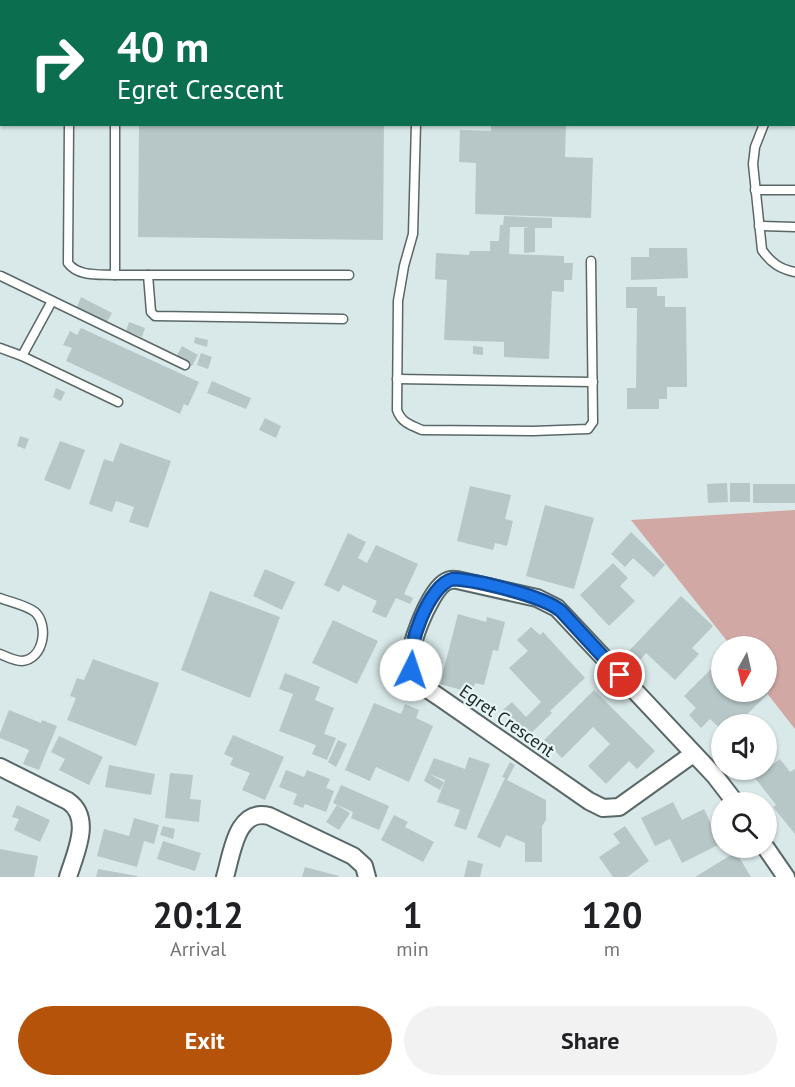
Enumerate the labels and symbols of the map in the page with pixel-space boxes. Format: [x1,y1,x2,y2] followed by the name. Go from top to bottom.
[711,636,777,702] north arrow
[379,638,443,702] position arrow
[594,649,645,700] pin
[455,679,559,762] street label: Egret Crescent

